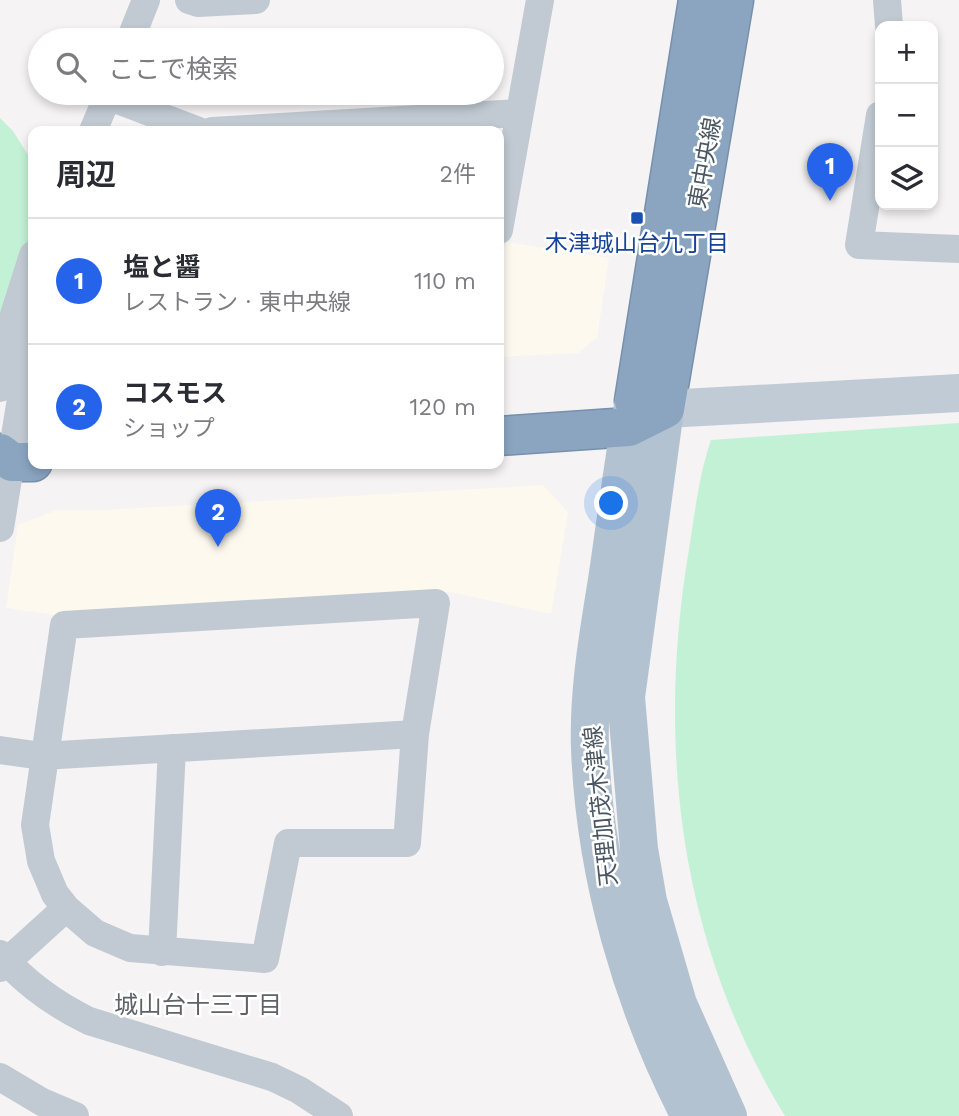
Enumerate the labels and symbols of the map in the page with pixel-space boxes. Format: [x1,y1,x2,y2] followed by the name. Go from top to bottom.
[684,115,726,211] street label: 東中央線
[807,143,853,201] pin: 1
[629,210,645,226] marker: 木津城山台九丁目
[545,230,729,257] place label: 木津城山台九丁目
[594,486,628,520] your location
[195,489,241,547] pin: 2
[579,725,623,887] street label: 天理加茂木津線
[114,991,282,1019] district label: 城山台十三丁目

